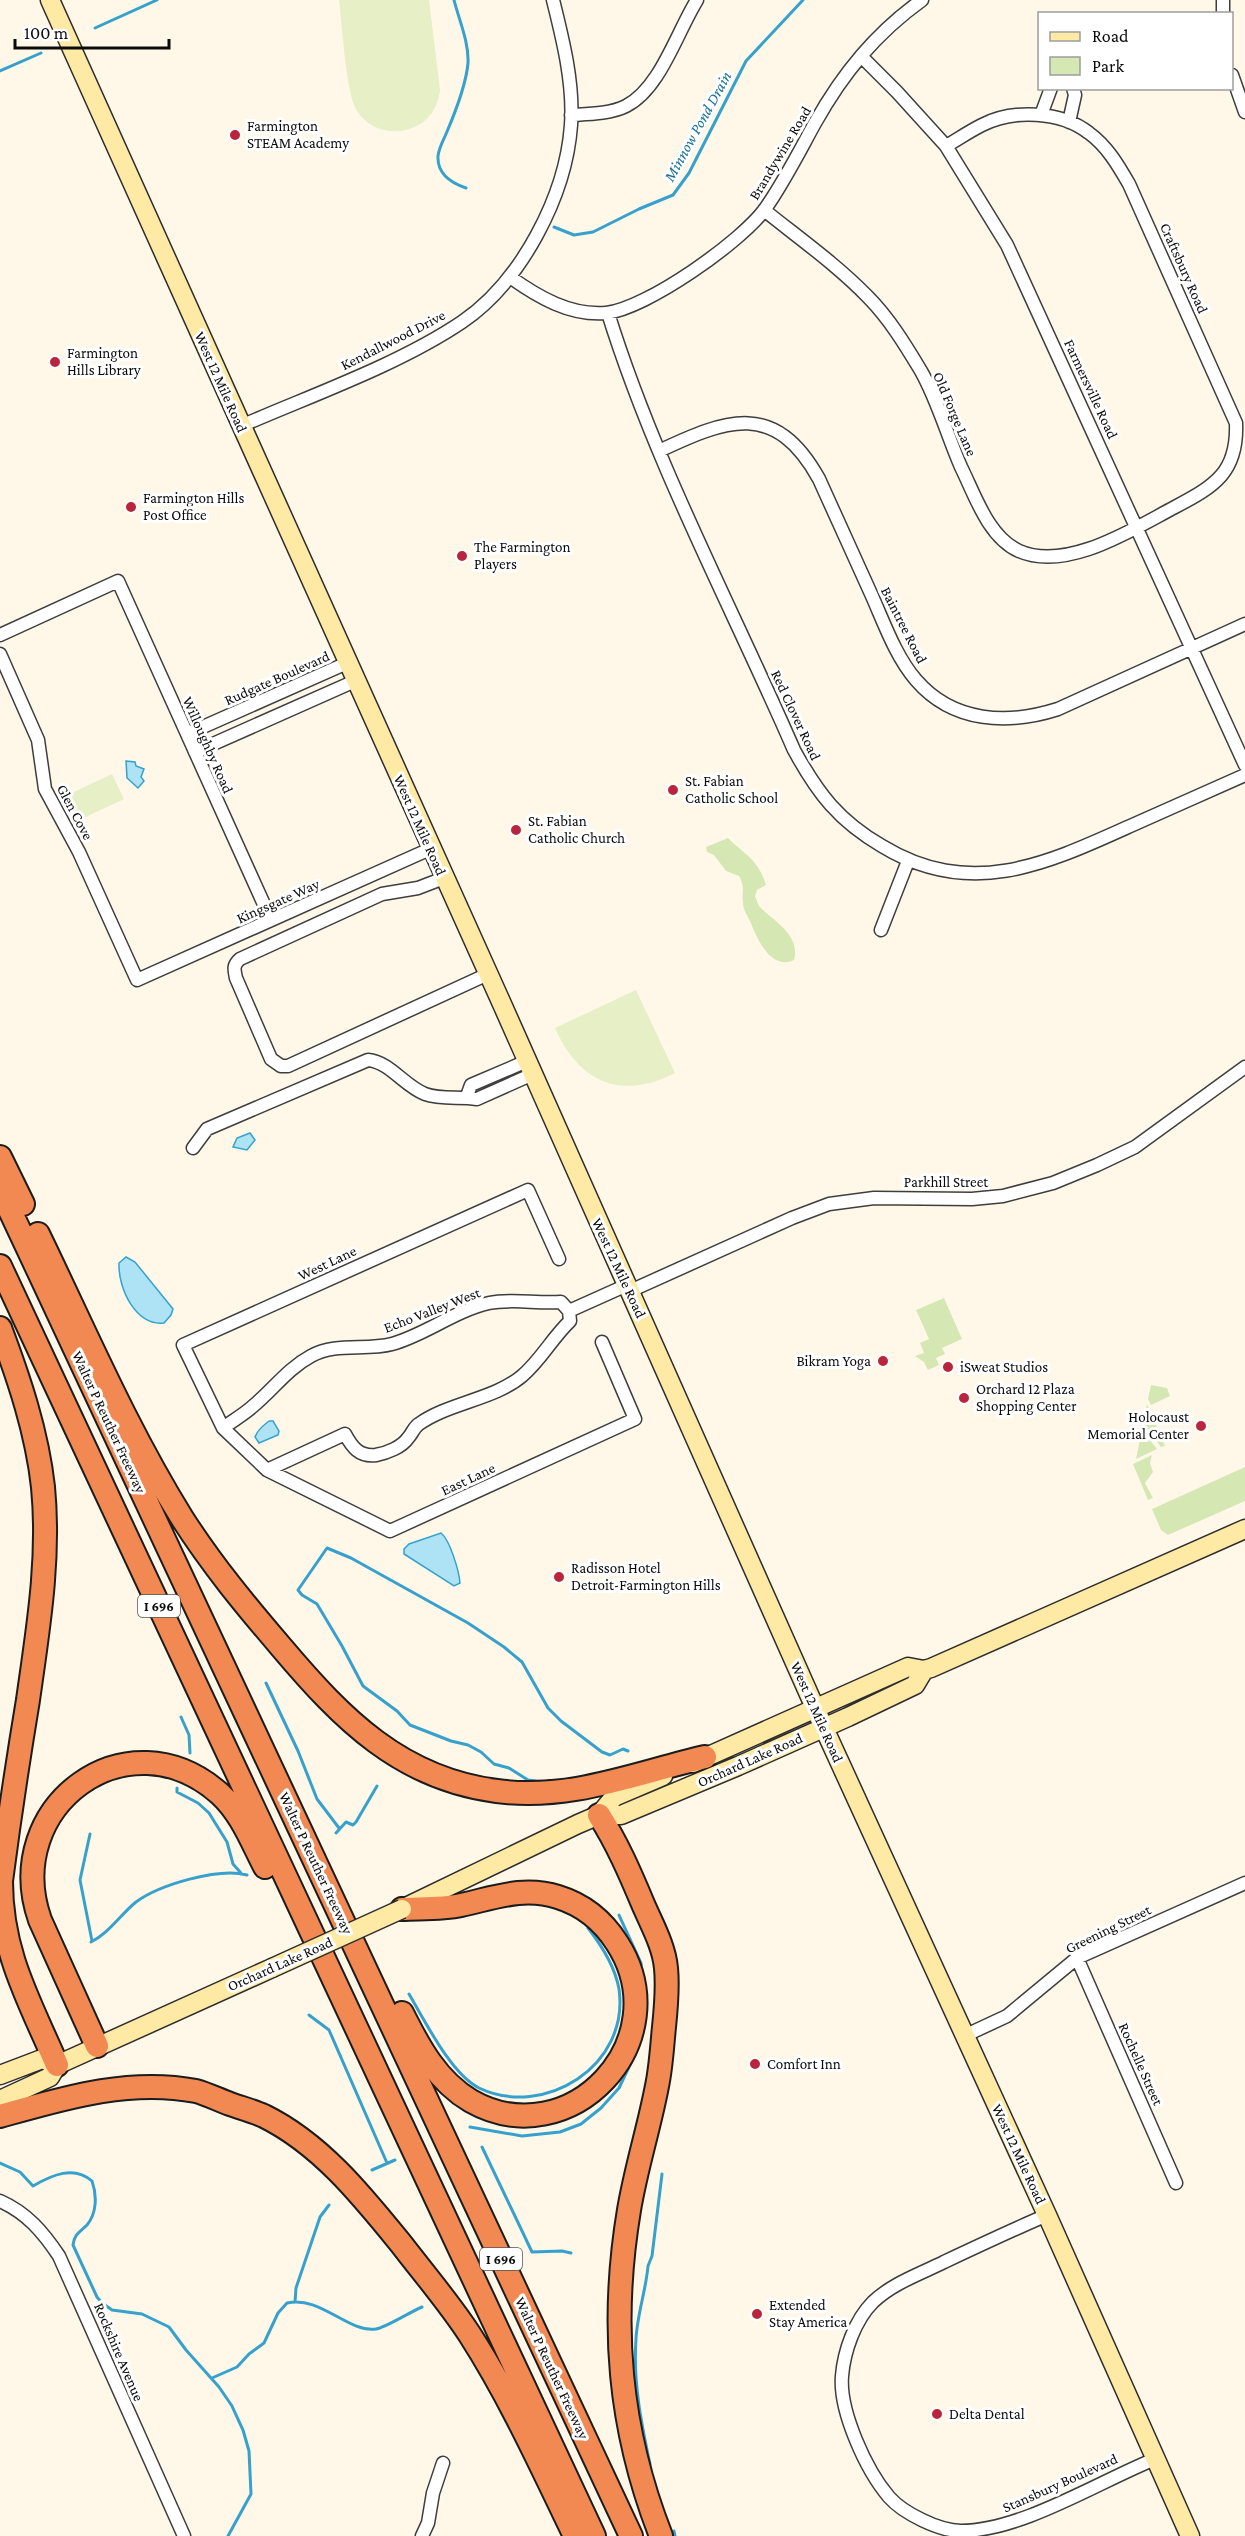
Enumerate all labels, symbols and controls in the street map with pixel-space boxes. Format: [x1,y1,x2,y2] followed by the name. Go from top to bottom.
[15,12,170,50] scale bar
[1038,12,1233,90] legend
[24,23,69,43] text: 100 m
[1092,26,1129,46] text: Road
[1092,56,1124,76] text: Park
[660,68,735,185] water label: Minnow Pond Drain
[746,103,815,203] street label: Brandywine Road
[247,118,349,152] place label: Farmington STEAM Academy
[228,128,242,142] marker: Farmington STEAM Academy
[1156,220,1211,316] street label: Craftsbury Road
[338,307,448,373] street label: Kendallwood Drive
[192,329,250,435] street label: West 12 Mile Road
[1061,337,1121,441] street label: Farmersville Road
[67,345,141,379] place label: Farmington Hills Library
[48,355,62,369] marker: Farmington Hills Library
[929,369,980,459] street label: Old Forge Lane
[143,490,244,523] place label: Farmington Hills Post Office
[124,500,138,514] marker: Farmington Hills Post Office
[474,539,571,573] place label: The Farmington Players
[455,549,469,563] marker: The Farmington Players
[878,584,930,666] street label: Baintree Road
[222,648,332,709] street label: Rudgate Boulevard
[768,667,824,763] street label: Red Clover Road
[179,694,236,796] street label: Willoughby Road
[391,772,449,878] street label: West 12 Mile Road
[685,773,778,806] place label: St. Fabian Catholic School
[54,782,96,843] street label: Glen Cove
[666,783,680,797] marker: St. Fabian Catholic School
[528,813,625,846] place label: St. Fabian Catholic Church
[509,823,523,837] marker: St. Fabian Catholic Church
[234,876,322,927] street label: Kingsgate Way
[904,1174,989,1190] street label: Parkhill Street
[589,1215,649,1321] street label: West 12 Mile Road
[295,1242,359,1283] street label: West Lane
[381,1284,484,1337] street label: Echo Valley West
[68,1349,149,1496] street label: Walter P Reuther Freeway
[796,1353,871,1370] place label: Bikram Yoga
[876,1354,890,1368] marker: Bikram Yoga
[960,1359,1048,1375] place label: iSweat Studios
[941,1360,955,1374] marker: iSweat Studios
[976,1381,1077,1415] place label: Orchard 12 Plaza Shopping Center
[957,1391,971,1405] marker: Orchard 12 Plaza Shopping Center
[1087,1409,1190,1442] place label: Holocaust Memorial Center
[1194,1419,1208,1433] marker: Holocaust Memorial Center
[438,1459,498,1498] street label: East Lane
[571,1560,721,1594] place label: Radisson Hotel Detroit-Farmington Hills
[552,1570,566,1584] marker: Radisson Hotel Detroit-Farmington Hills
[138,1595,180,1617] road number: I 696
[788,1659,846,1765] street label: West 12 Mile Road
[695,1730,805,1790] street label: Orchard Lake Road
[275,1790,356,1937] street label: Walter P Reuther Freeway
[1063,1901,1155,1957] street label: Greening Street
[225,1934,335,1994] street label: Orchard Lake Road
[1116,2020,1167,2109] street label: Rochelle Street
[767,2056,841,2072] place label: Comfort Inn
[748,2057,762,2071] marker: Comfort Inn
[989,2101,1049,2207] street label: West 12 Mile Road
[480,2248,522,2270] road number: I 696
[511,2295,592,2442] street label: Walter P Reuther Freeway
[769,2297,847,2331] place label: Extended Stay America
[91,2300,147,2404] street label: Rockshire Avenue
[750,2307,764,2321] marker: Extended Stay America
[949,2406,1025,2422] place label: Delta Dental
[930,2407,944,2421] marker: Delta Dental
[1000,2450,1121,2516] street label: Stansbury Boulevard

